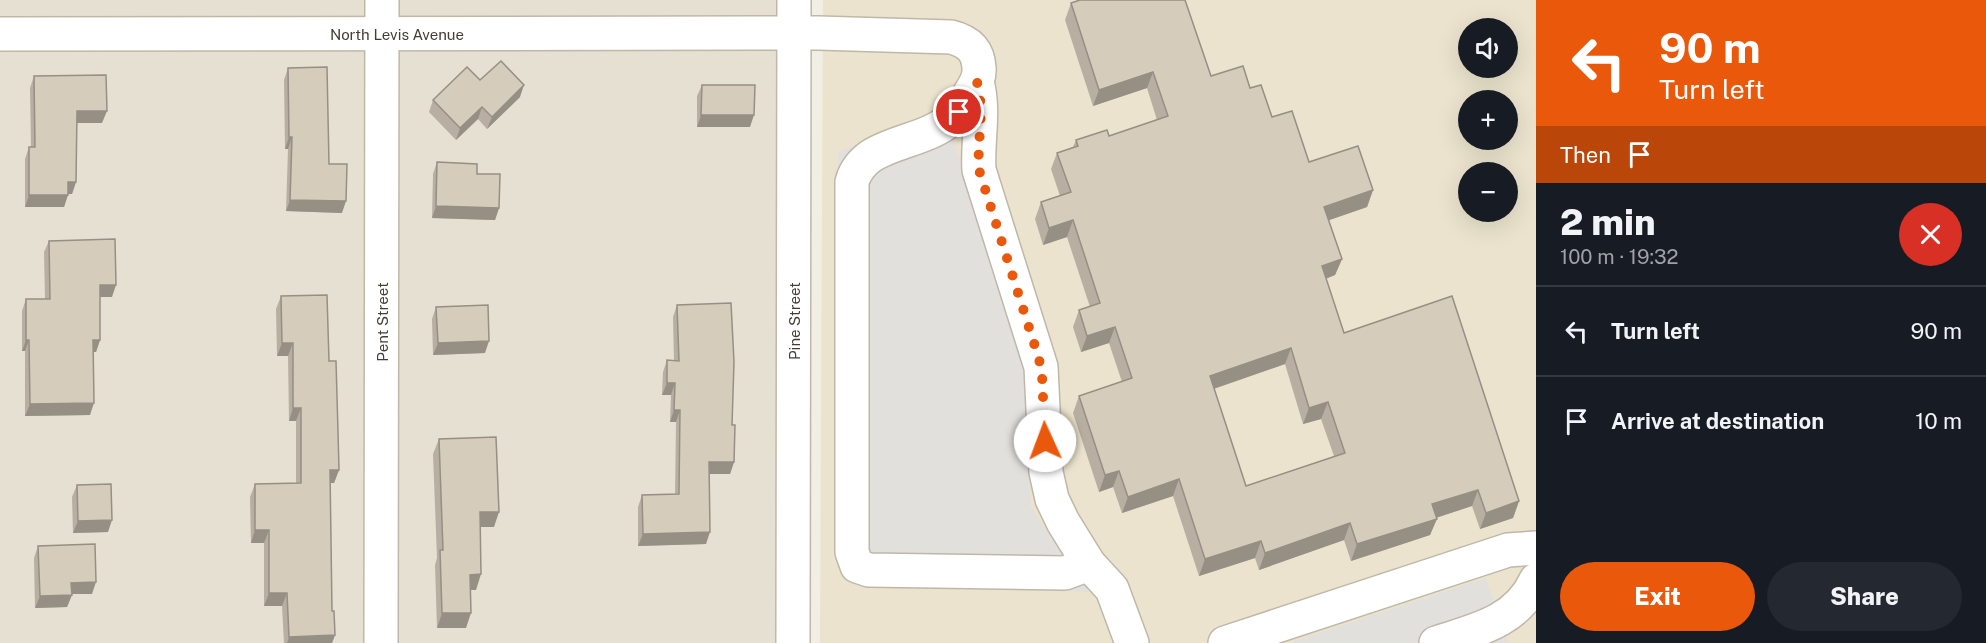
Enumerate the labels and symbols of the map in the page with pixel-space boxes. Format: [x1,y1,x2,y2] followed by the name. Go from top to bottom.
[330,26,464,43] street label: North Levis Avenue
[933,86,984,137] pin
[374,282,391,362] street label: Pent Street
[786,282,803,360] street label: Pine Street
[1013,409,1077,473] position arrow

